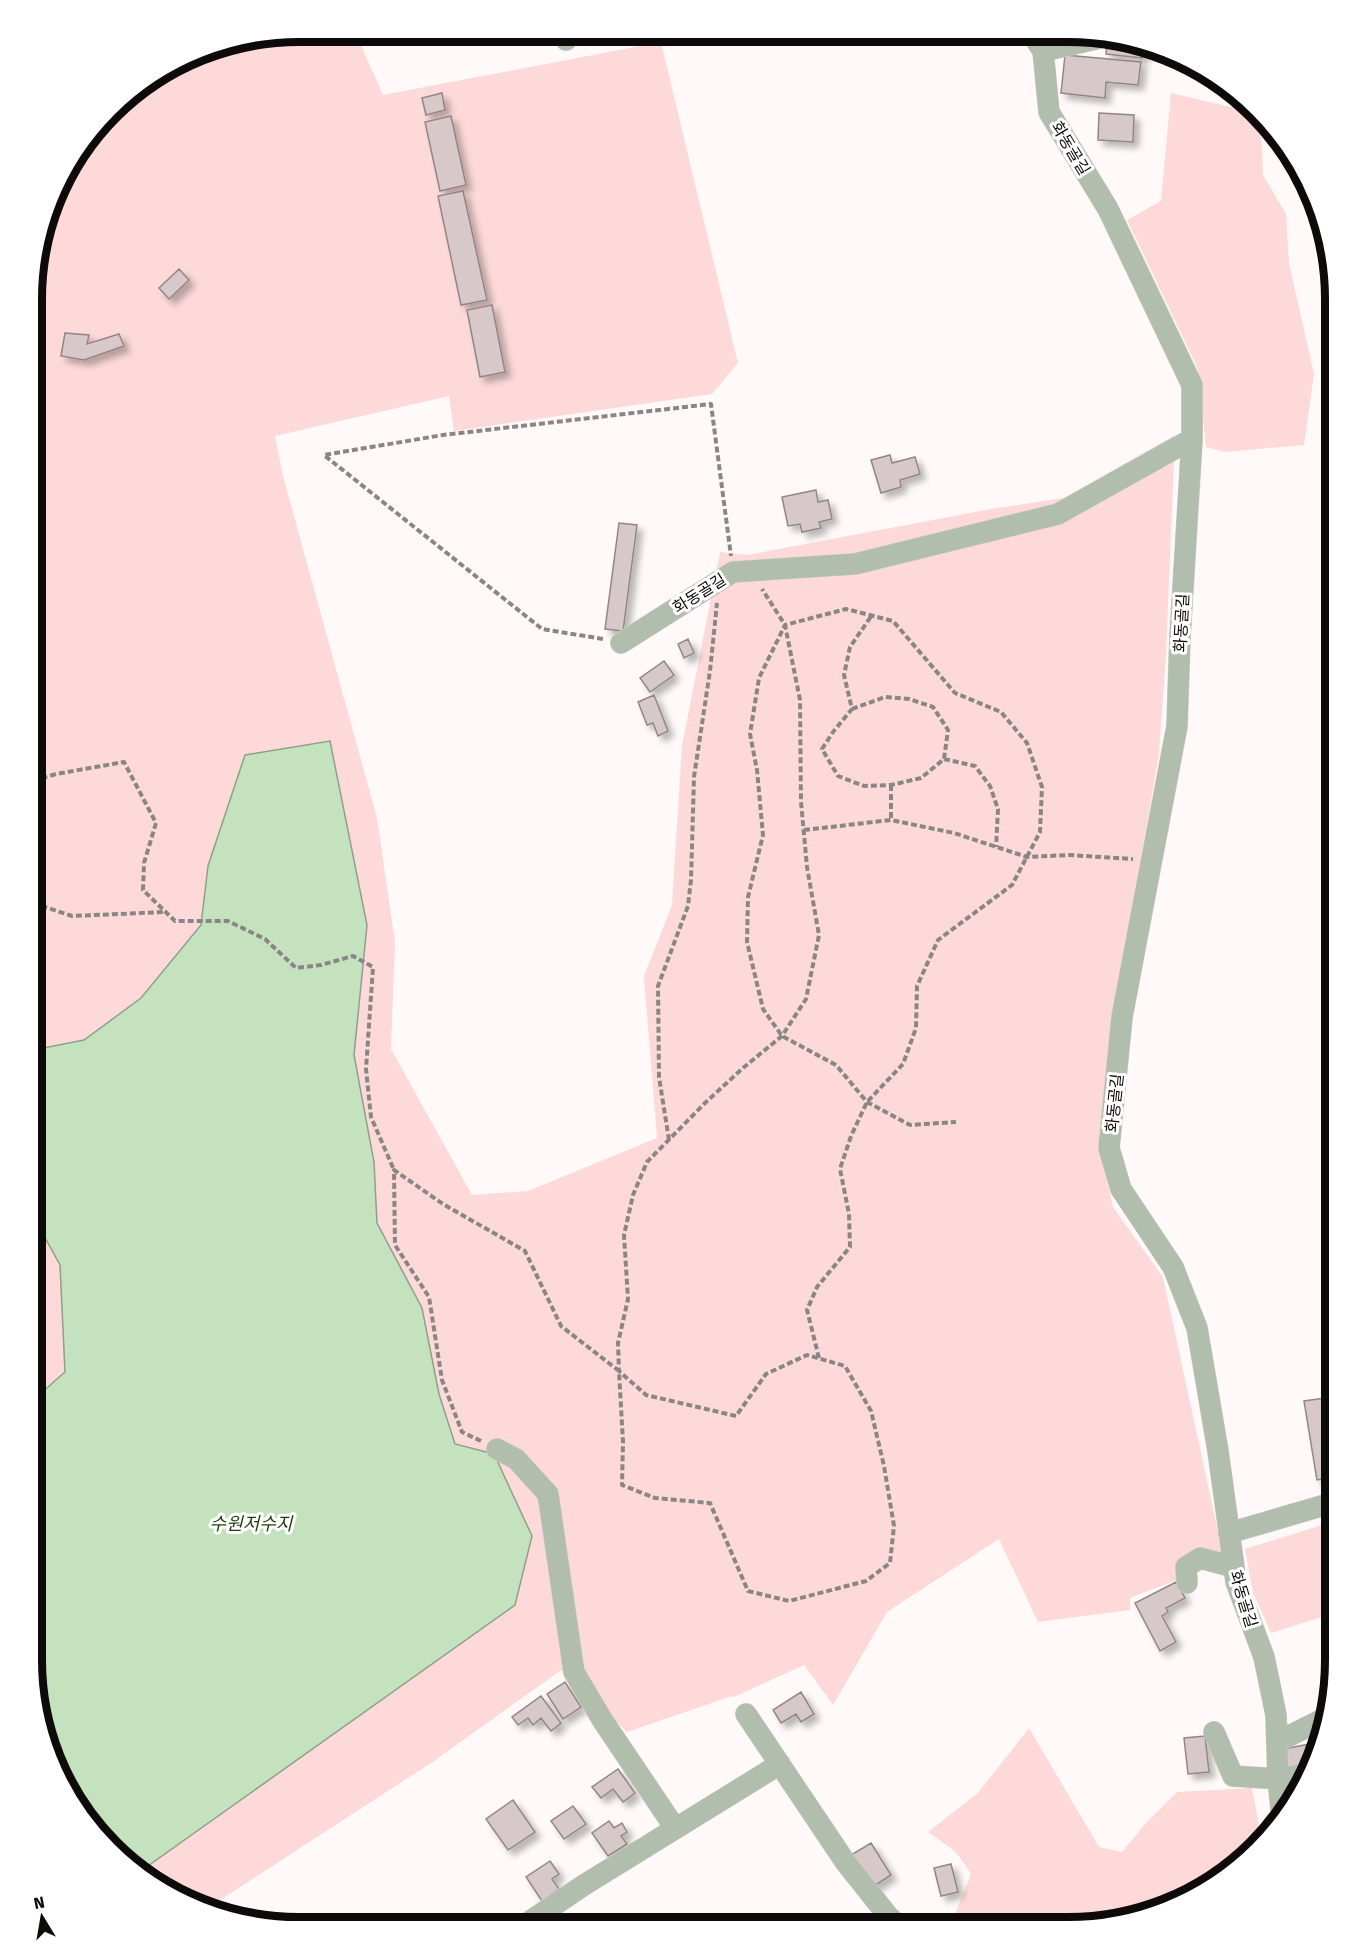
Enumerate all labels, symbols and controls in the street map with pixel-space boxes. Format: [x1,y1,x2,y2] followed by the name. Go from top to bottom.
[1047,118,1094,178] street label: 화동골길
[669,570,729,617] street label: 화동골길
[1170,593,1193,653] street label: 화동골길
[1102,1073,1127,1133] street label: 화동골길
[210,1513,294,1535] water label: 수원저수지
[1226,1568,1261,1630] street label: 화동골길
[12,1887,72,1947] north arrow
[32,1892,46,1913] text: N

